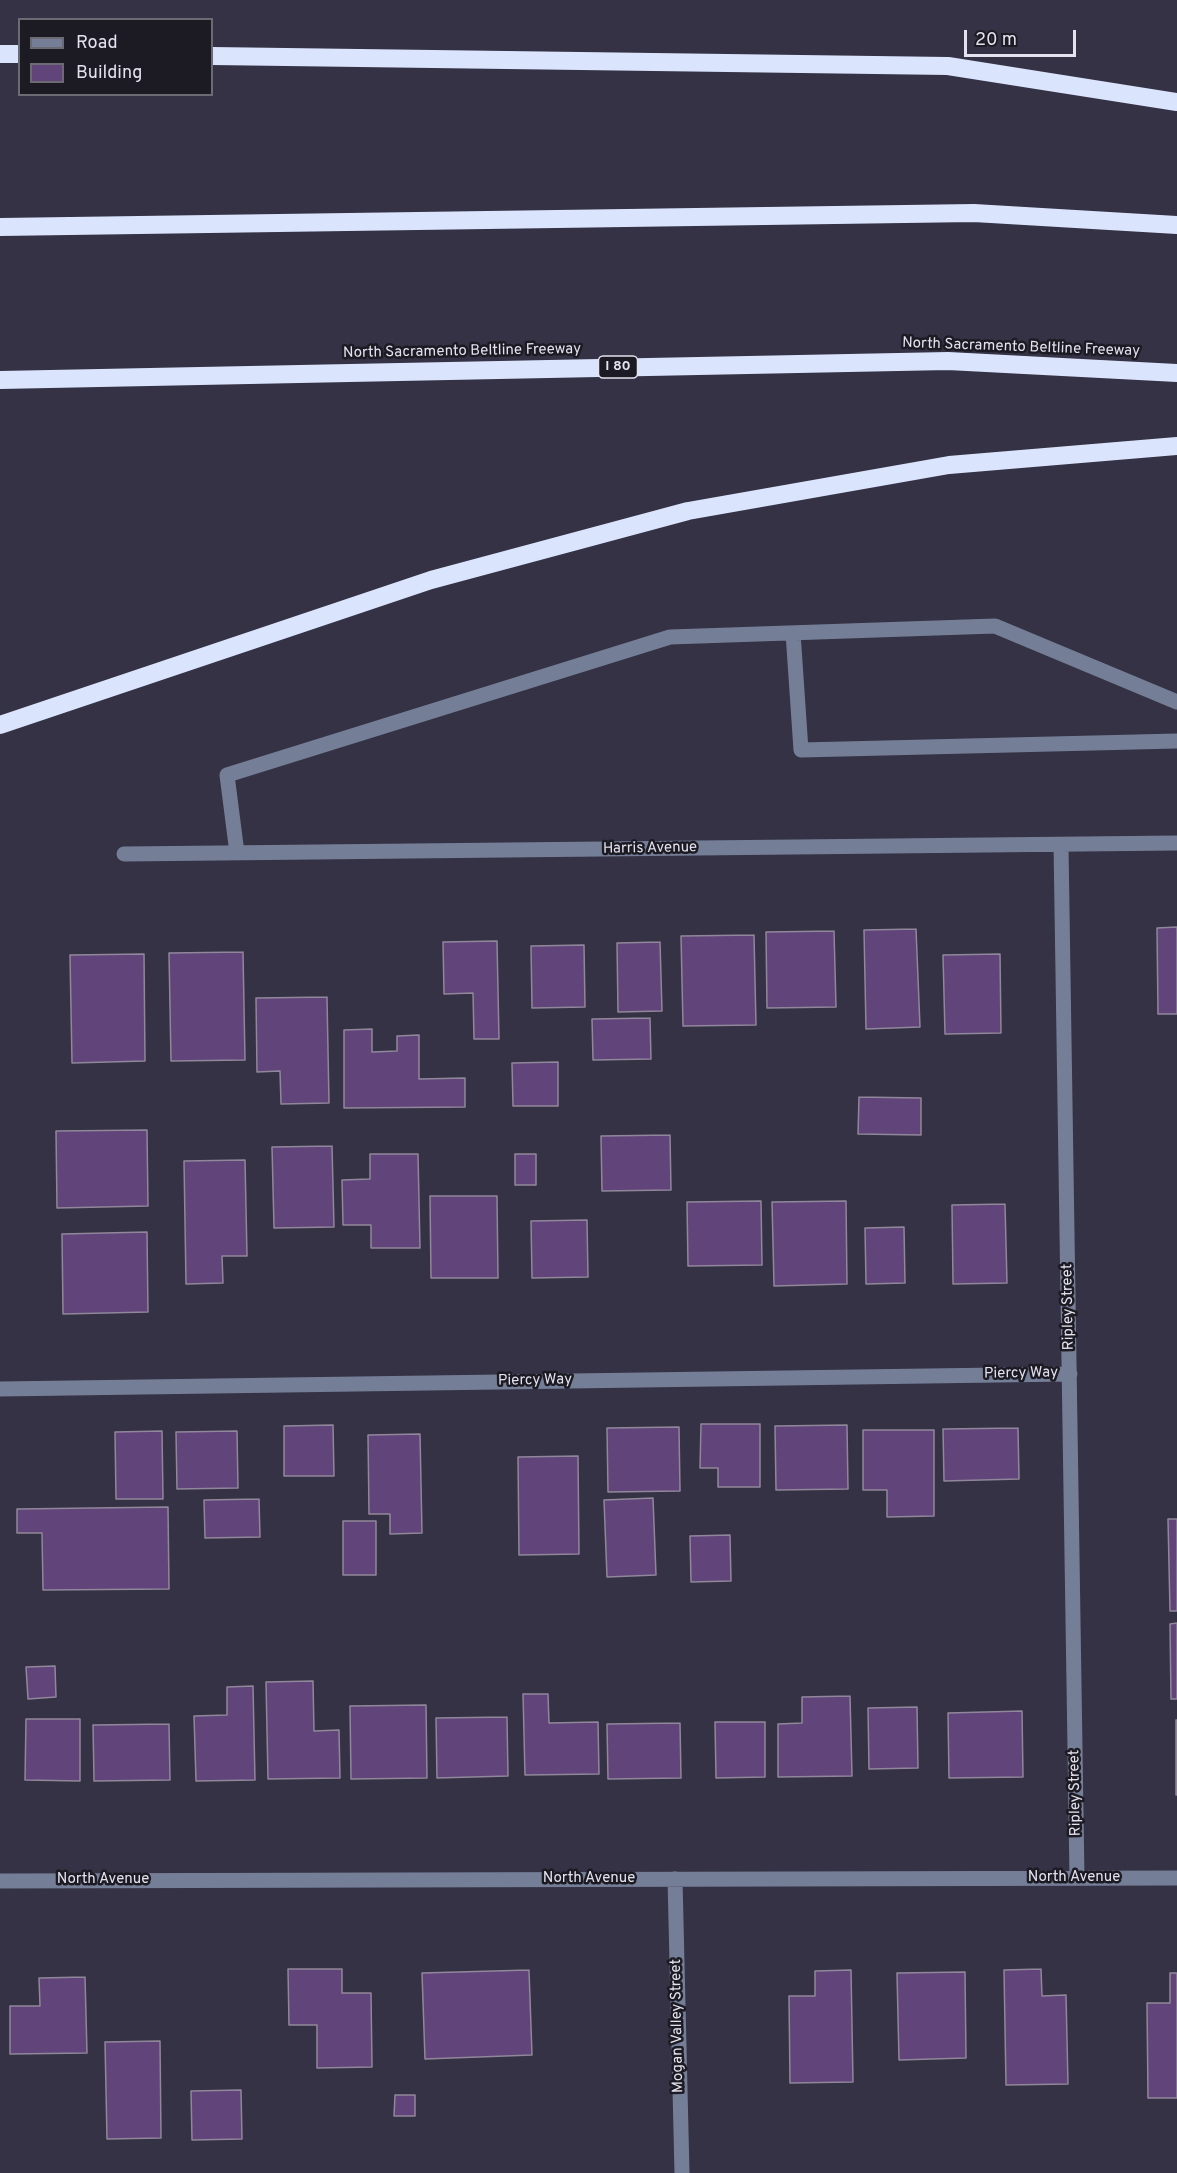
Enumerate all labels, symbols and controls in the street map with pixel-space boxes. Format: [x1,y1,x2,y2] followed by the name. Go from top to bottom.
[18,18,213,96] legend
[967,18,1080,56] scale bar
[975,29,1017,52] text: 20 m
[76,32,118,55] text: Road
[76,62,142,85] text: Building
[902,335,1140,361] street label: North Sacramento Beltline Freeway
[343,341,581,363] street label: North Sacramento Beltline Freeway
[598,356,638,378] road number: I 80
[603,839,697,859] street label: Harris Avenue
[1059,1263,1079,1351] street label: Ripley Street
[984,1364,1058,1384] street label: Piercy Way
[498,1371,572,1391] street label: Piercy Way
[1066,1749,1086,1837] street label: Ripley Street
[1028,1869,1120,1887] street label: North Avenue
[543,1870,635,1888] street label: North Avenue
[57,1871,149,1889] street label: North Avenue
[668,1959,688,2093] street label: Mogan Valley Street

